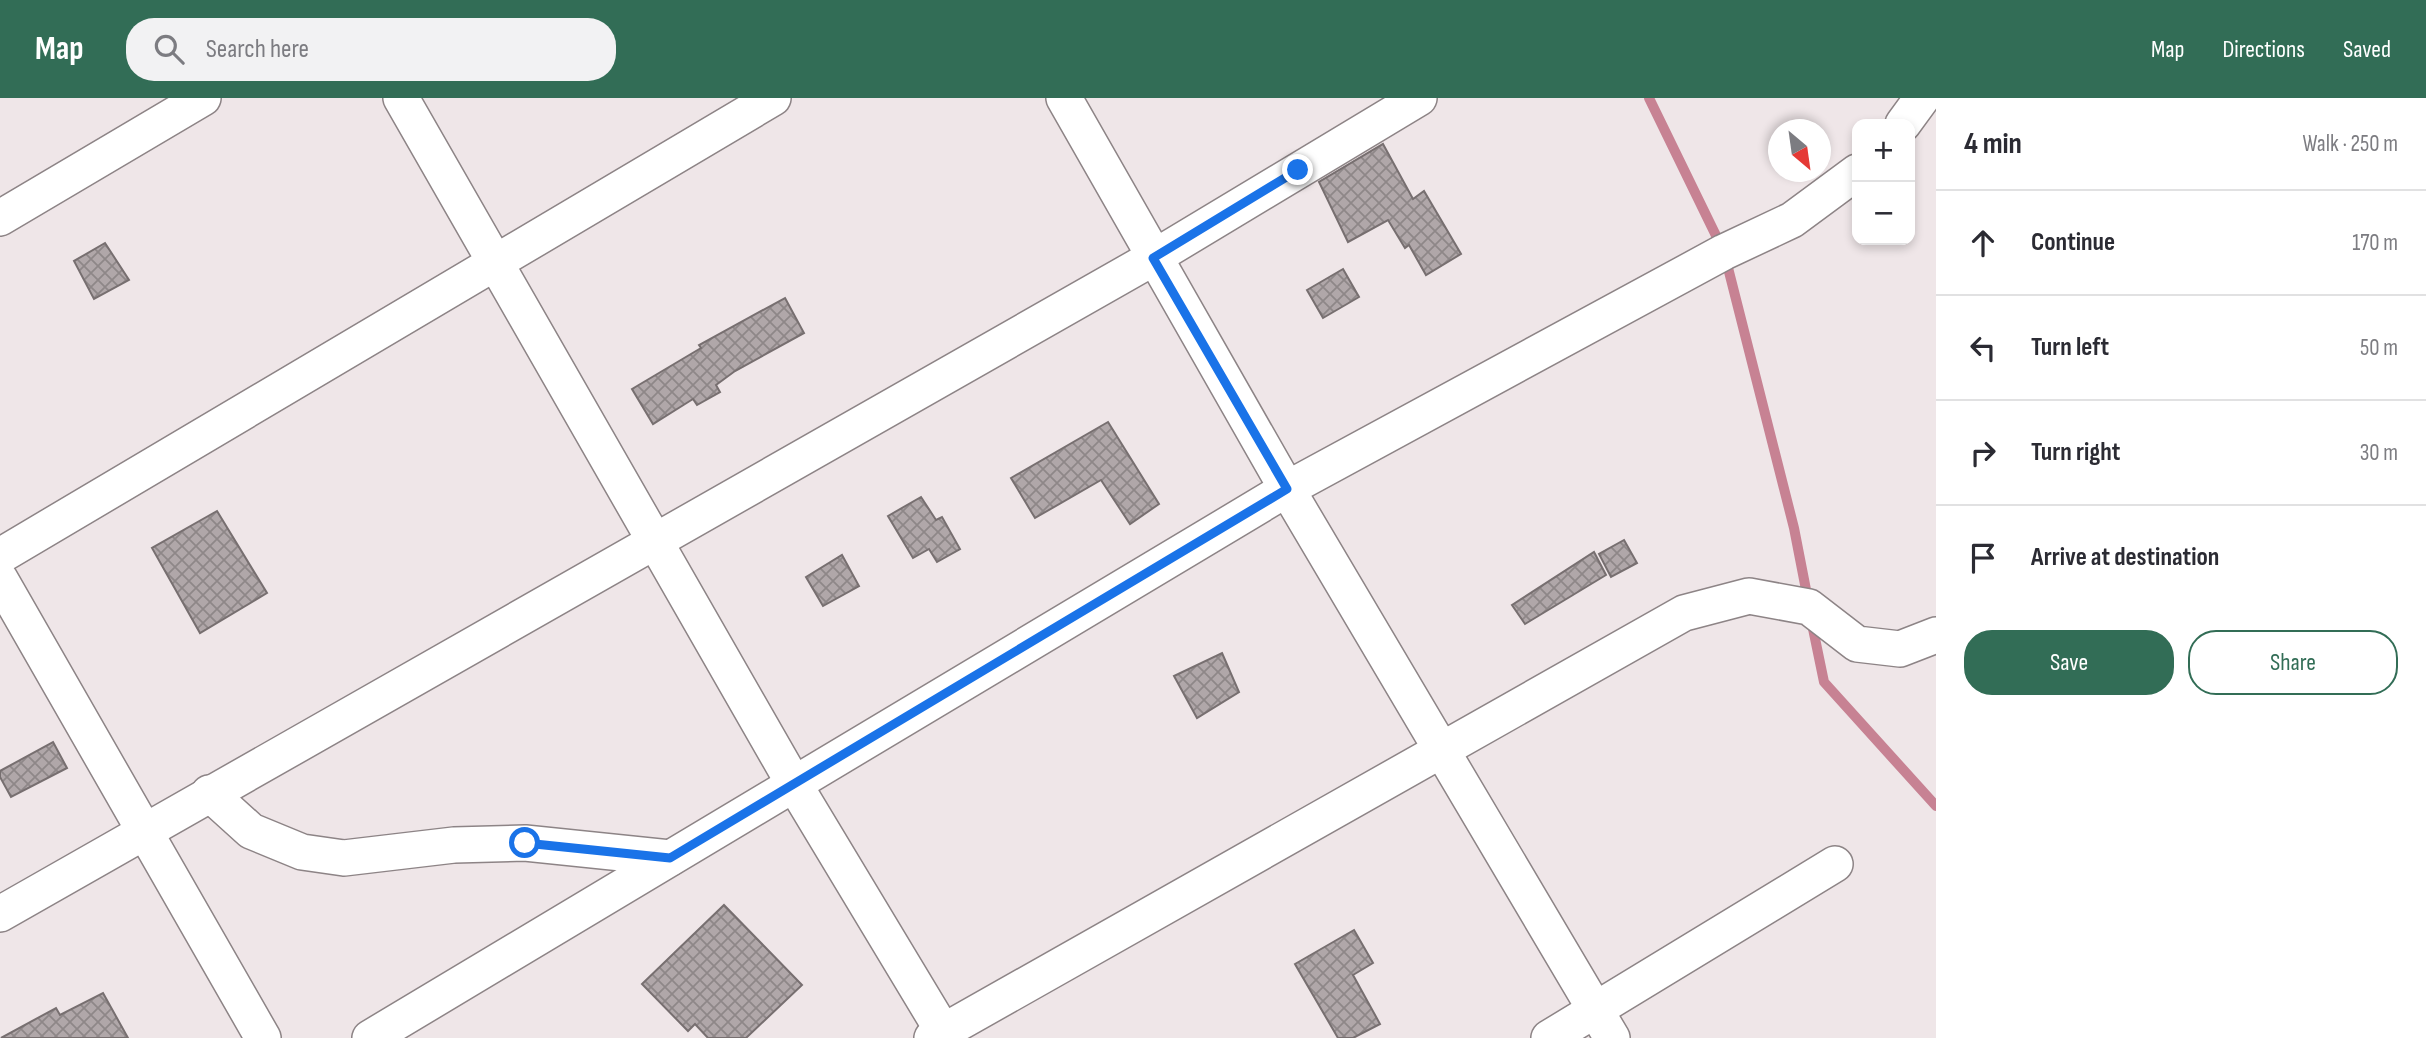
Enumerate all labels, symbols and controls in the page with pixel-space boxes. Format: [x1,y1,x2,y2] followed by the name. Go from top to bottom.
[126,18,616,81] search box
[35,29,84,69] text: Map
[150,30,188,68] icon: search
[206,34,309,65] text: Search here
[2151,35,2184,64] text: Map
[2222,35,2305,64] text: Directions
[2343,35,2391,64] text: Saved
[1768,119,1831,182] north arrow
[1852,119,1915,245] map controls
[1852,119,1915,182] button: +
[1964,126,2022,162] text: 4 min
[2302,130,2398,158] text: Walk · 250 m
[1282,154,1313,185] route end
[1852,182,1915,245] button: −
[1964,224,2002,262] icon: ahead
[2031,227,2115,258] text: Continue
[2352,229,2398,257] text: 170 m
[1964,329,2002,367] icon: left
[2031,332,2109,363] text: Turn left
[2360,334,2398,362] text: 50 m
[1964,434,2002,472] icon: right
[2031,437,2120,468] text: Turn right
[2360,439,2398,467] text: 30 m
[1964,539,2002,577] icon: arrive
[2031,542,2219,573] text: Arrive at destination
[1964,630,2174,695] button: Save
[2188,630,2398,695] button: Share
[509,827,540,858] route start

